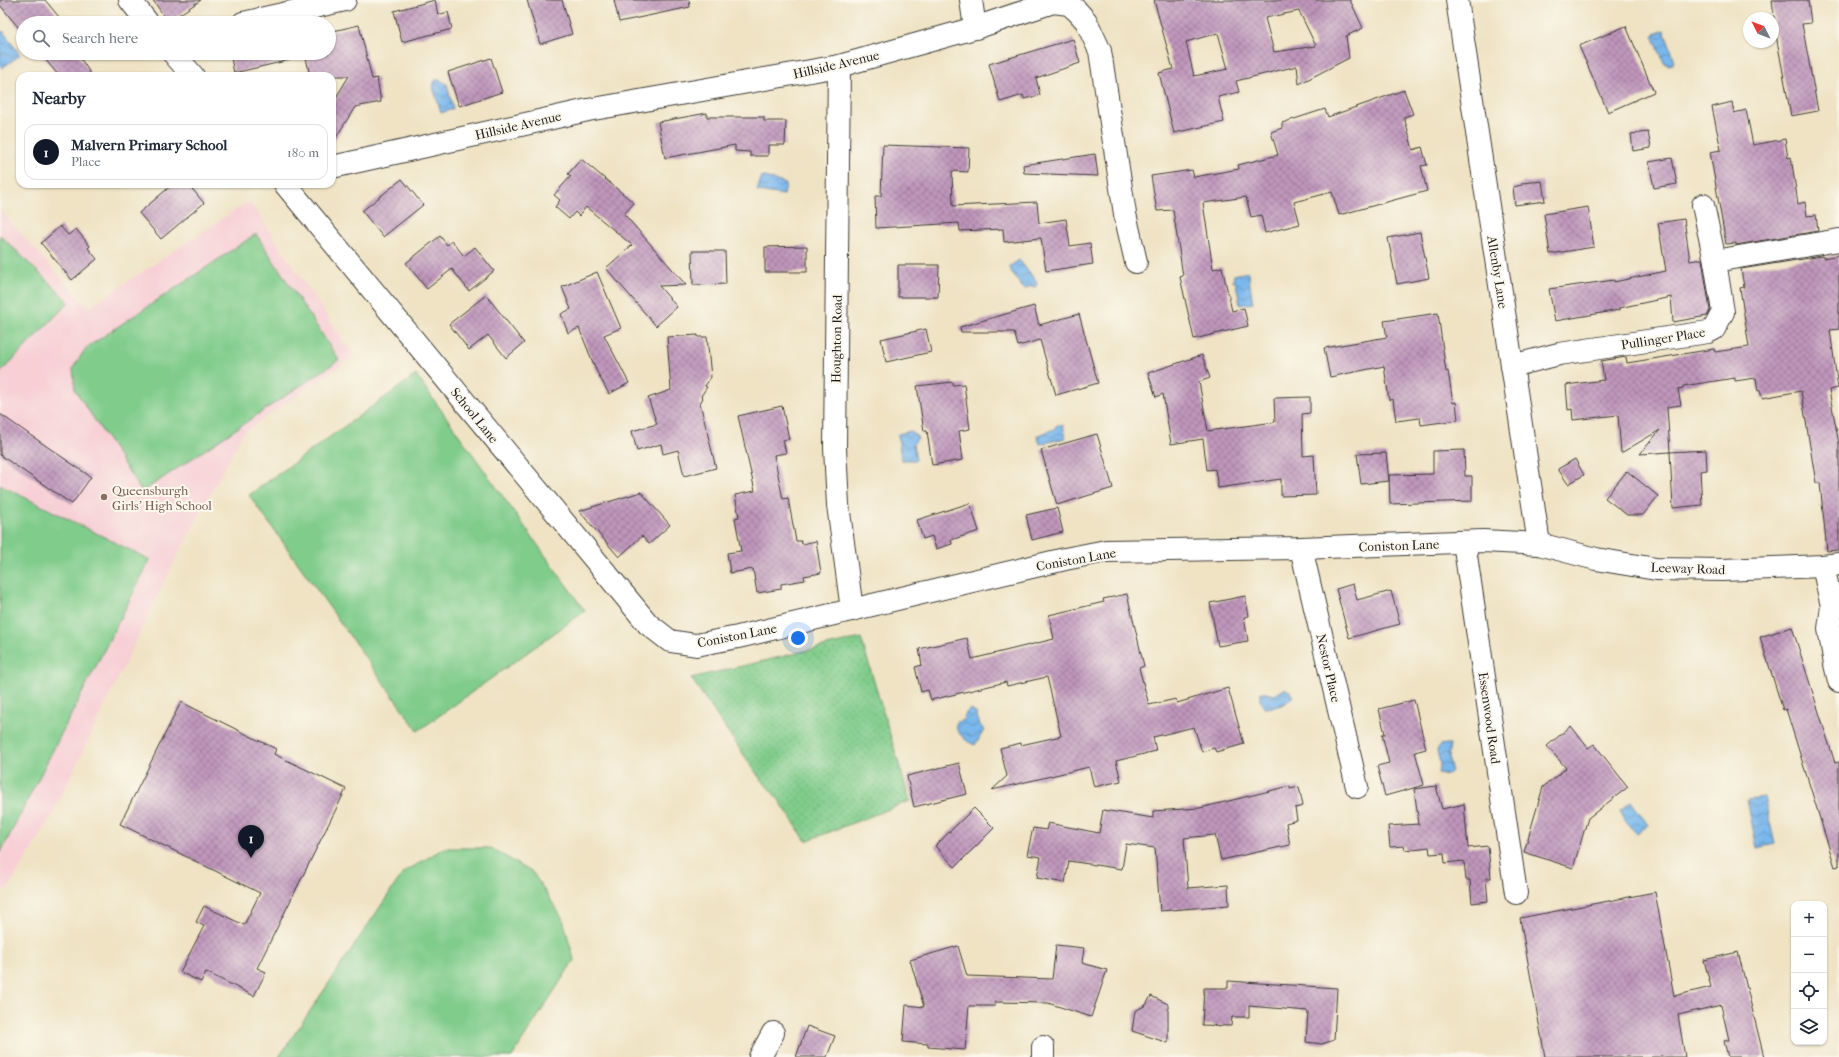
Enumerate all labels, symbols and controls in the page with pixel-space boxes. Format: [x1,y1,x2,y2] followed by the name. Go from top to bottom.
[1743,12,1779,48] north arrow
[16,16,336,60] search box
[30,27,52,49] icon: search
[62,29,138,47] text: Search here
[791,47,881,82] street label: Hillside Avenue
[32,88,86,108] text: Nearby
[473,108,563,143] street label: Hillside Avenue
[71,136,227,154] text: Malvern Primary School
[44,145,48,160] text: 1
[287,145,319,160] text: 180 m
[71,154,101,169] text: Place
[1484,234,1511,310] street label: Allenby Lane
[828,294,845,383] street label: Houghton Road
[1620,324,1707,353] street label: Pullinger Place
[448,385,502,446] street label: School Lane
[112,483,212,513] place label: Queensburgh Girls' High School
[99,492,109,502] marker: Queensburgh Girls' High School
[1358,537,1440,554] street label: Coniston Lane
[1035,545,1118,574] street label: Coniston Lane
[1650,560,1726,577] street label: Leeway Road
[696,620,779,651] street label: Coniston Lane
[788,628,808,648] your location
[1313,632,1344,704] street label: Nestor Place
[1476,671,1504,766] street label: Essenwood Road
[238,825,264,858] pin: 1
[1791,901,1827,1045] map controls
[1791,901,1827,937] button: +
[1791,937,1827,973] button: −
[1791,973,1827,1009] button: locate
[1791,1009,1827,1045] button: layers

